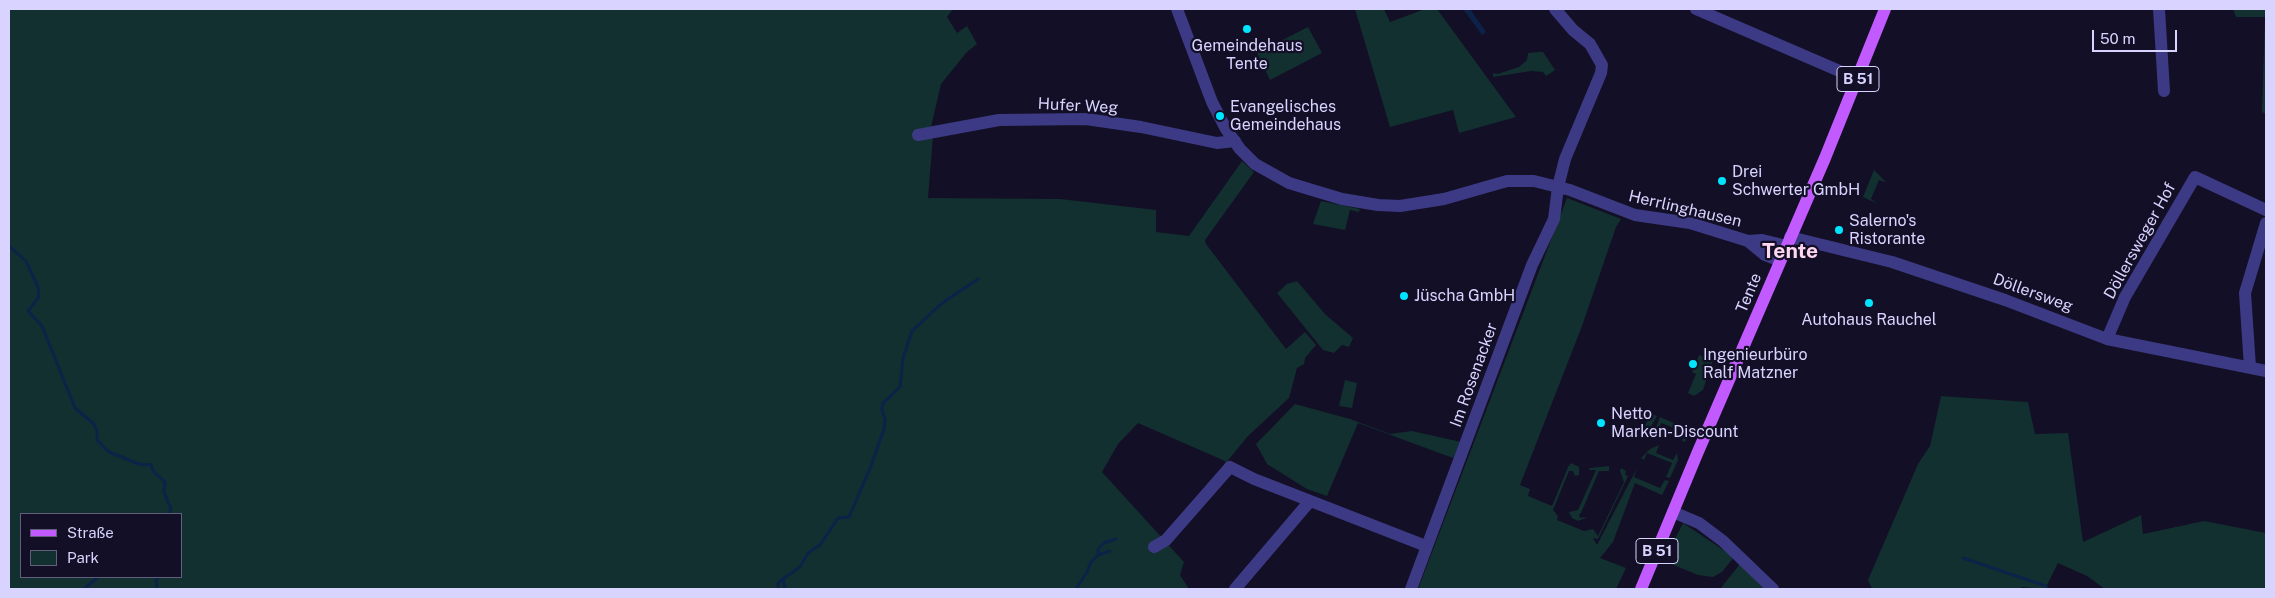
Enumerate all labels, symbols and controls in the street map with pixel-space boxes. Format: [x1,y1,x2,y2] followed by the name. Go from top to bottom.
[2095,20,2180,52] scale bar
[1241,23,1253,35] marker: Gemeindehaus Tente
[2100,30,2135,47] text: 50 m
[1191,36,1303,74] place label: Gemeindehaus Tente
[1837,66,1879,92] road number: B 51
[1037,94,1119,118] street label: Hufer Weg
[1230,97,1341,135] place label: Evangelisches Gemeindehaus
[1214,110,1226,122] marker: Evangelisches Gemeindehaus
[1732,162,1860,200] place label: Drei Schwerter GmbH
[1716,175,1728,187] marker: Drei Schwerter GmbH
[2100,180,2180,302] street label: Döllersweger Hof
[1627,187,1743,231] street label: Herrlinghausen
[1849,211,1925,249] place label: Salerno's Ristorante
[1833,224,1845,236] marker: Salerno's Ristorante
[1762,239,1818,265] district label: Tente
[1732,270,1766,316] street label: Tente
[1990,270,2076,316] street label: Döllersweg
[1414,286,1515,306] place label: Jüscha GmbH
[1398,290,1410,302] marker: Jüscha GmbH
[1863,297,1875,309] marker: Autohaus Rauchel
[1801,310,1937,330] place label: Autohaus Rauchel
[1446,320,1502,430] street label: Im Rosenacker
[1703,345,1807,383] place label: Ingenieurbüro Ralf Matzner
[1687,358,1699,370] marker: Ingenieurbüro Ralf Matzner
[1611,404,1738,442] place label: Netto Marken-Discount
[1595,417,1607,429] marker: Netto Marken-Discount
[20,513,182,578] legend
[67,524,114,541] text: Straße
[1636,538,1678,564] road number: B 51
[67,549,99,566] text: Park

